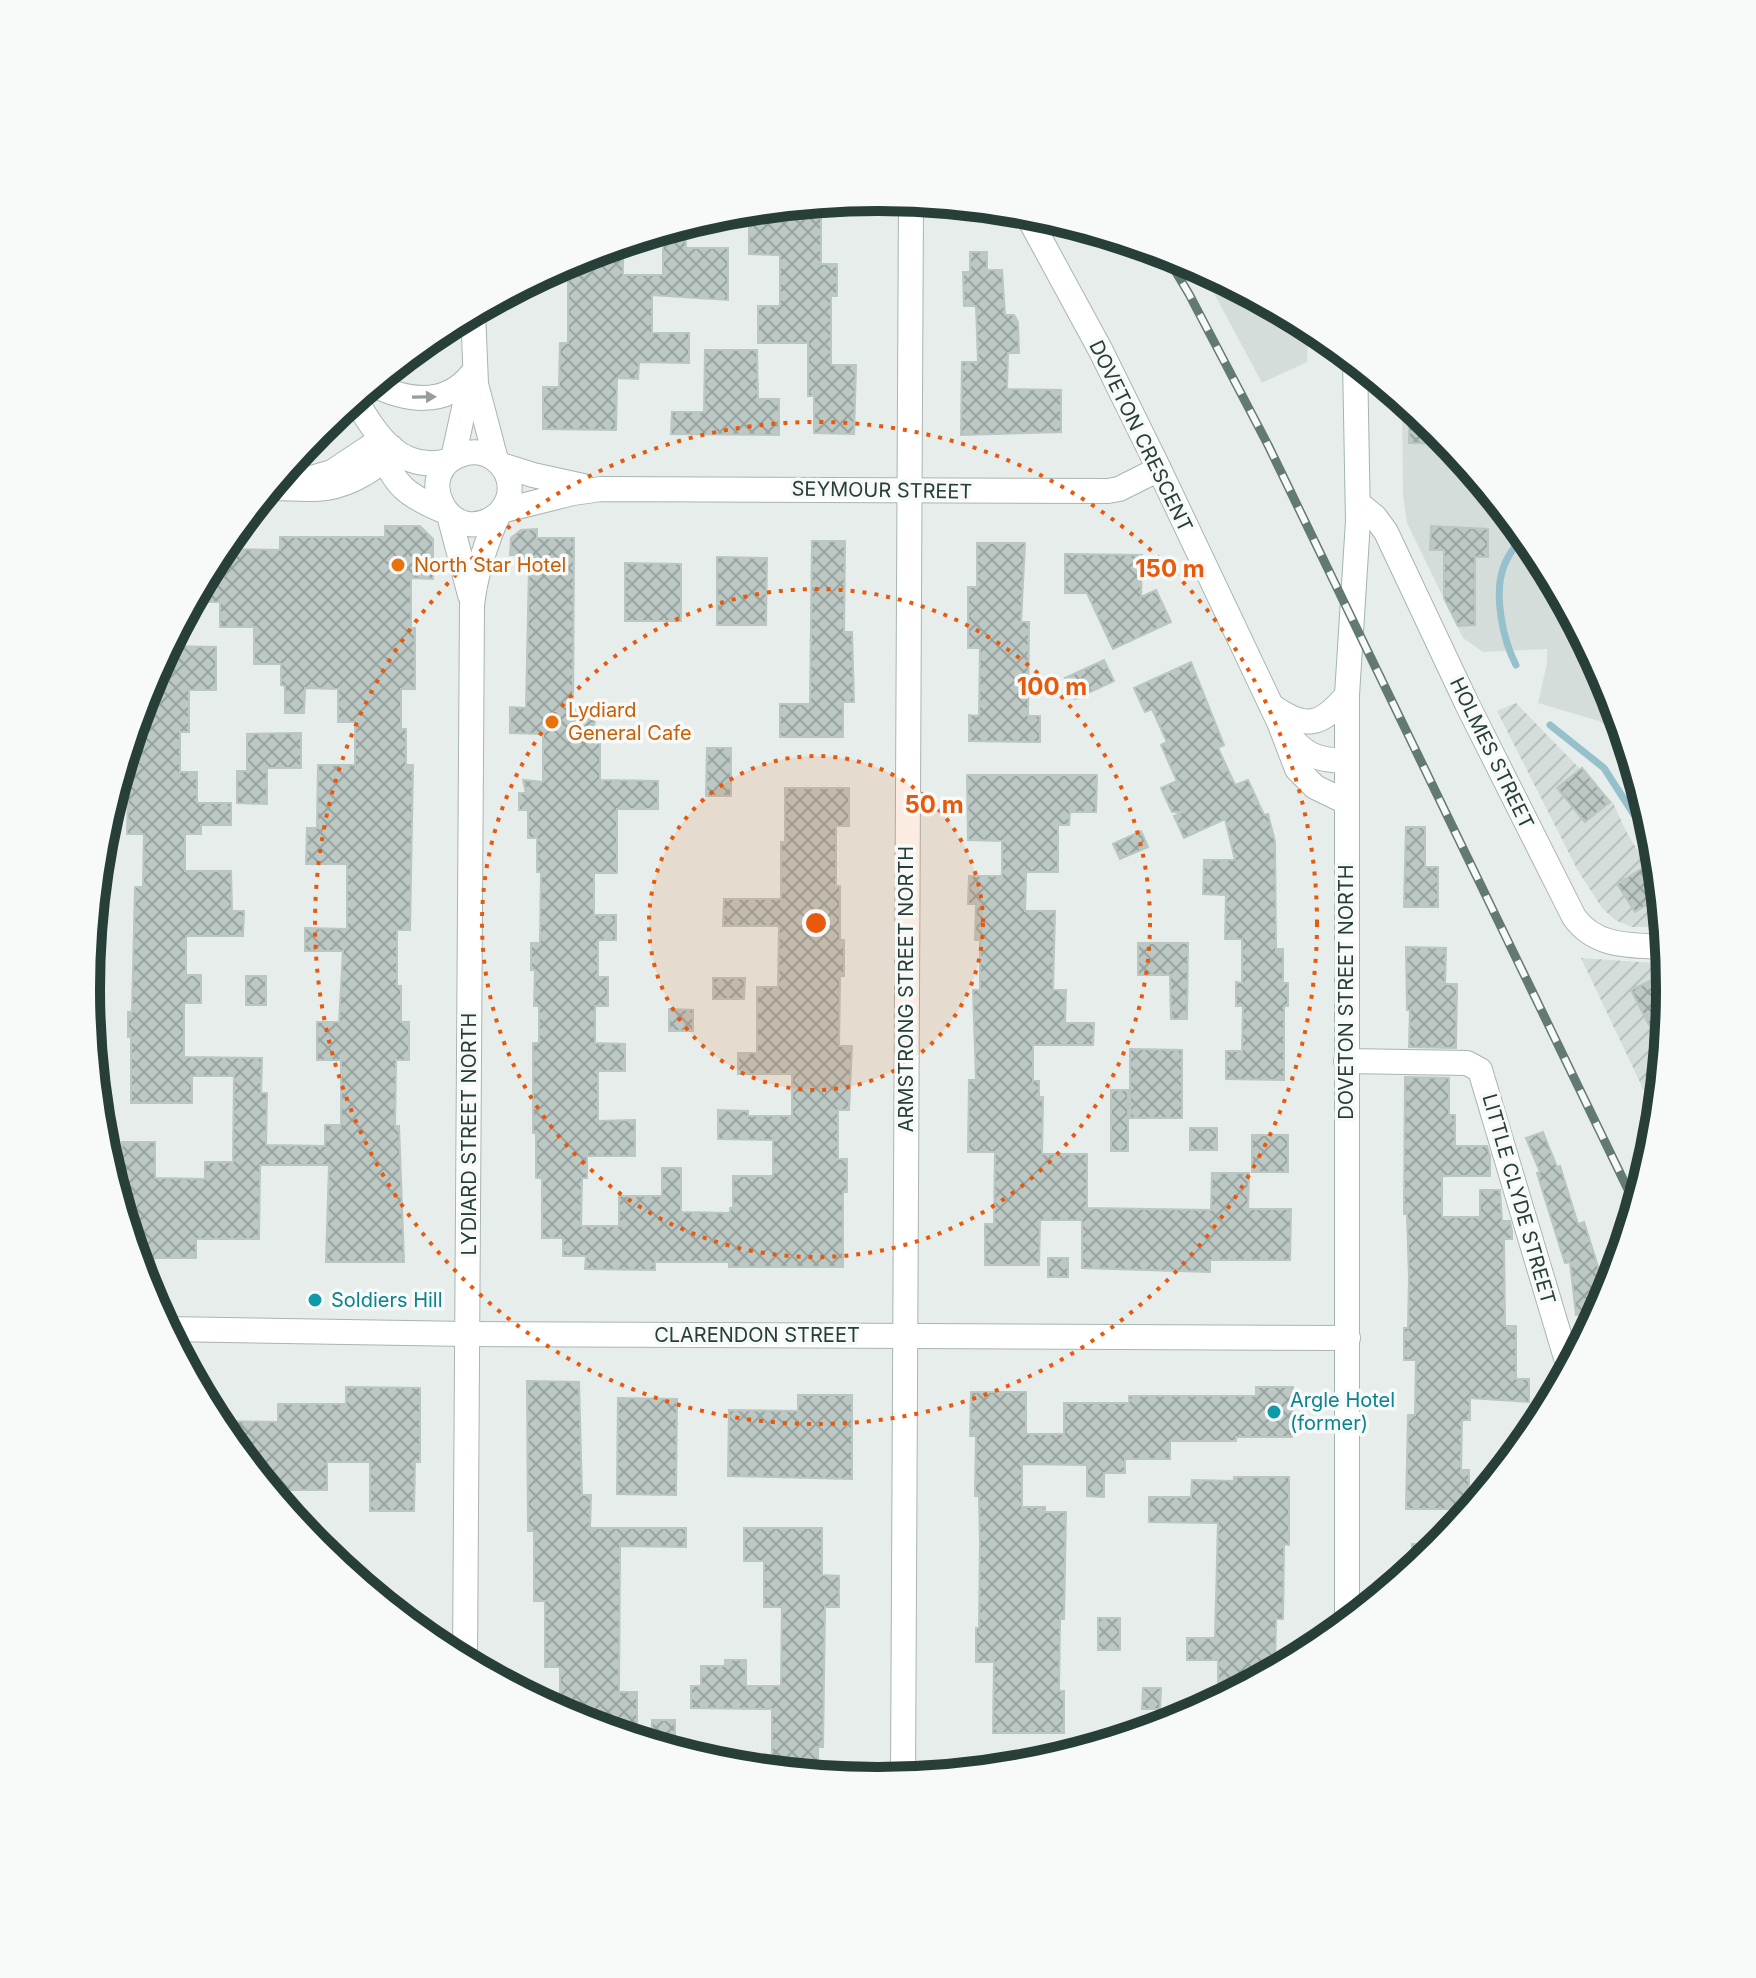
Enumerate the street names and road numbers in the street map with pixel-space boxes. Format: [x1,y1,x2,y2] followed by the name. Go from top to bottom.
[1084,336,1198,536] street label: DOVETON CRESCENT
[791,476,973,504] street label: SEYMOUR STREET
[1445,673,1539,833] street label: HOLMES STREET
[894,846,918,1132] street label: ARMSTRONG STREET NORTH
[1334,864,1358,1120] street label: DOVETON STREET NORTH
[457,1013,481,1255] street label: LYDIARD STREET NORTH
[1477,1091,1561,1307] street label: LITTLE CLYDE STREET
[654,1323,860,1347] street label: CLARENDON STREET

